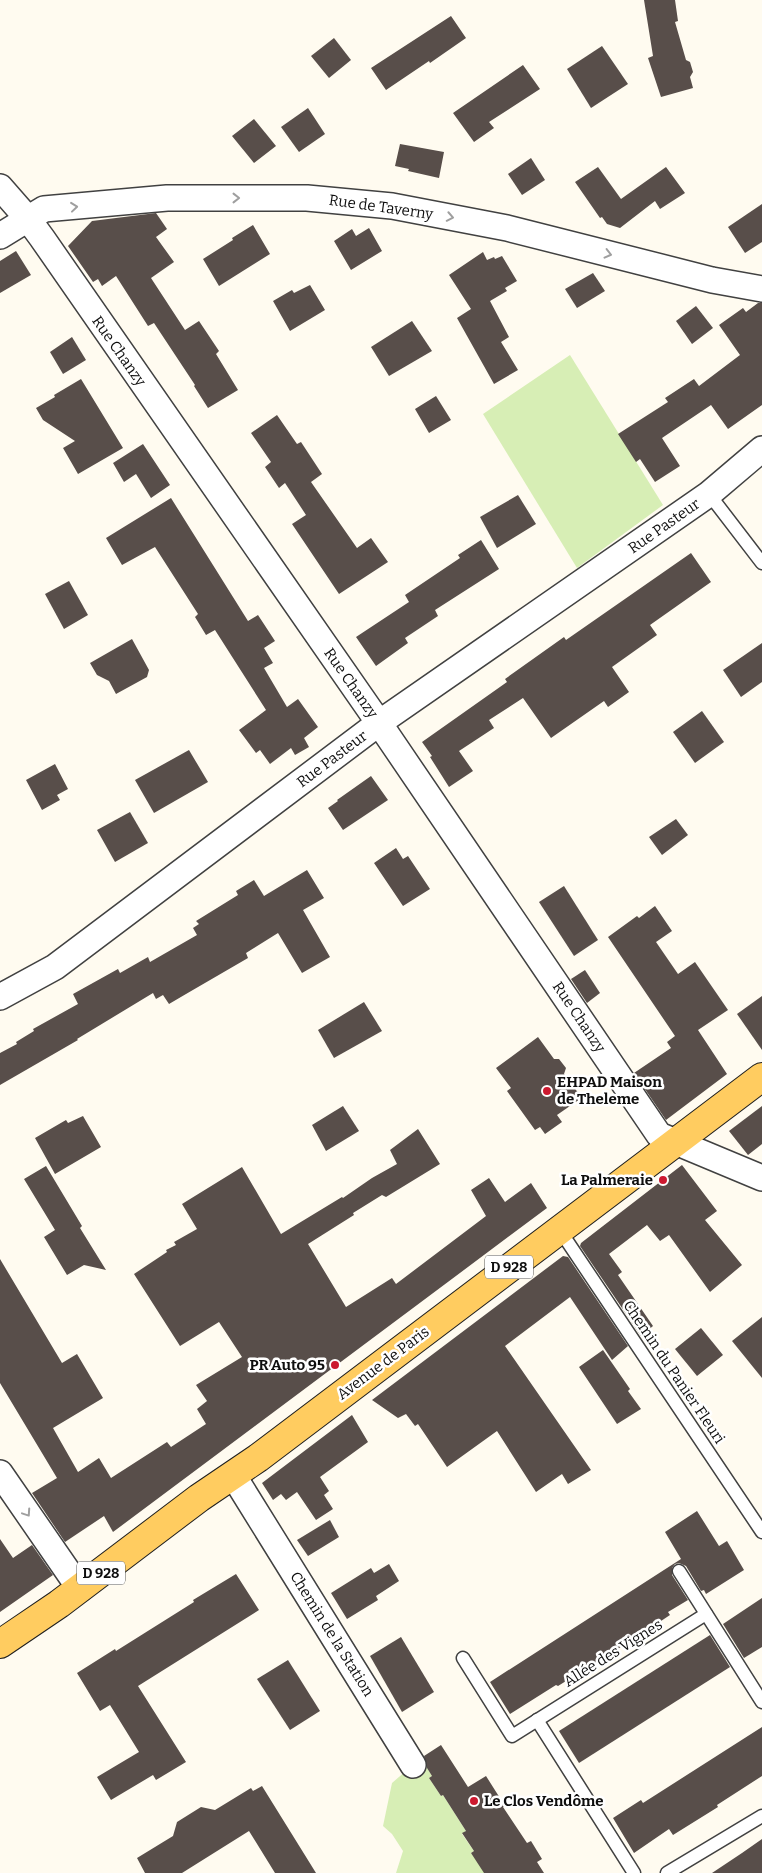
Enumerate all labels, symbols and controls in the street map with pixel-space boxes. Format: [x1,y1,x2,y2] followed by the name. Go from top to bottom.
[328,191,434,223] street label: Rue de Taverny
[233,193,241,203] one-way arrow
[71,201,79,212] one-way arrow
[446,212,454,222] one-way arrow
[604,248,613,259] one-way arrow
[88,313,150,390] street label: Rue Chanzy
[625,494,704,557] street label: Rue Pasteur
[320,645,382,722] street label: Rue Chanzy
[293,726,371,791] street label: Rue Pasteur
[549,978,609,1056] street label: Rue Chanzy
[557,1073,662,1108] place label: EHPAD Maison de Theleme
[541,1085,553,1097] marker: EHPAD Maison de Theleme
[561,1171,653,1189] place label: La Palmeraie
[657,1174,669,1186] marker: La Palmeraie
[485,1256,533,1278] road number: D 928
[619,1297,729,1447] street label: Chemin du Panier Fleuri
[333,1323,433,1403] street label: Avenue de Paris
[250,1356,325,1374] place label: PR Auto 95
[329,1359,341,1371] marker: PR Auto 95
[21,1507,30,1517] one-way arrow
[77,1562,125,1585] road number: D 928
[286,1568,378,1700] street label: Chemin de la Station
[560,1615,666,1691] street label: Allée des Vignes
[484,1792,604,1810] place label: Le Clos Vendôme
[468,1795,480,1807] marker: Le Clos Vendôme

